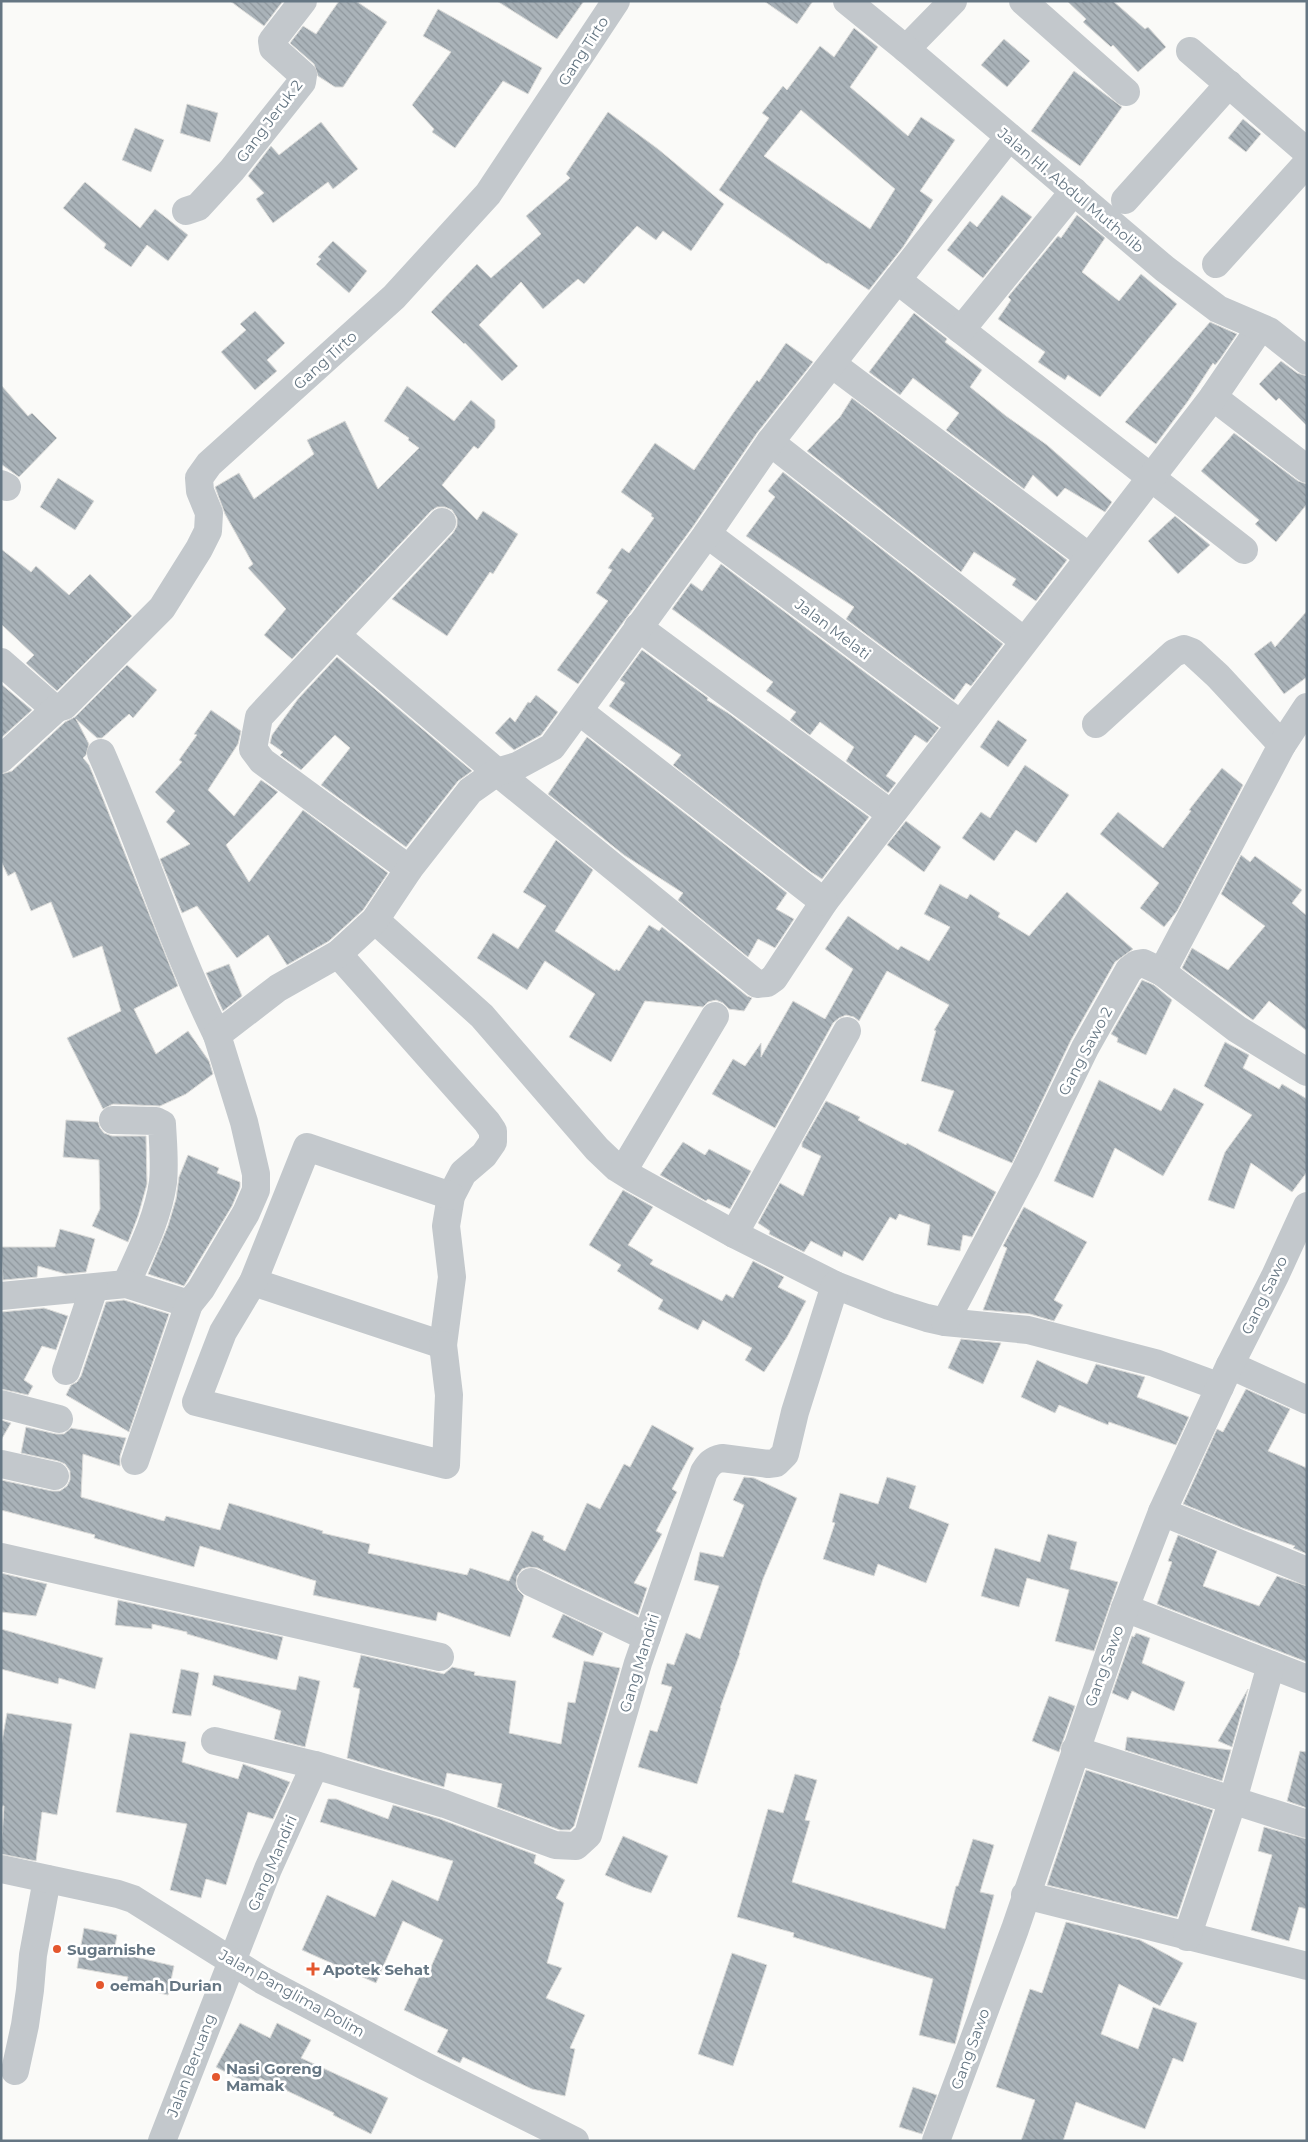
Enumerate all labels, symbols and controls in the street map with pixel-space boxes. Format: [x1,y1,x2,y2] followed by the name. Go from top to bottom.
[554,13,612,89] street label: Gang Tirto
[232,76,306,166] street label: Gang Jeruk 2
[993,123,1148,257] street label: Jalan HI. Abdul Mutholib
[289,327,361,393] street label: Gang Tirto
[791,594,875,664] street label: Jalan Melati
[1054,1003,1116,1099] street label: Gang Sawo 2
[1237,1253,1291,1337] street label: Gang Sawo
[615,1611,663,1715] street label: Gang Mandiri
[1081,1623,1127,1709] street label: Gang Sawo
[243,1812,301,1914] street label: Gang Mandiri
[67,1940,156,1959] place label: Sugarnishe
[51,1943,63,1955] marker: Sugarnishe
[215,1944,368,2041] street label: Jalan Panglima Polim
[322,1960,430,1979] place label: Apotek Sehat
[307,1963,319,1975] marker: Apotek Sehat
[110,1976,222,1995] place label: oemah Durian
[94,1979,106,1991] marker: oemah Durian
[947,2006,993,2092] street label: Gang Sawo
[162,2011,219,2120] street label: Jalan Beruang
[226,2059,322,2095] place label: Nasi Goreng Mamak
[210,2071,222,2083] marker: Nasi Goreng Mamak

